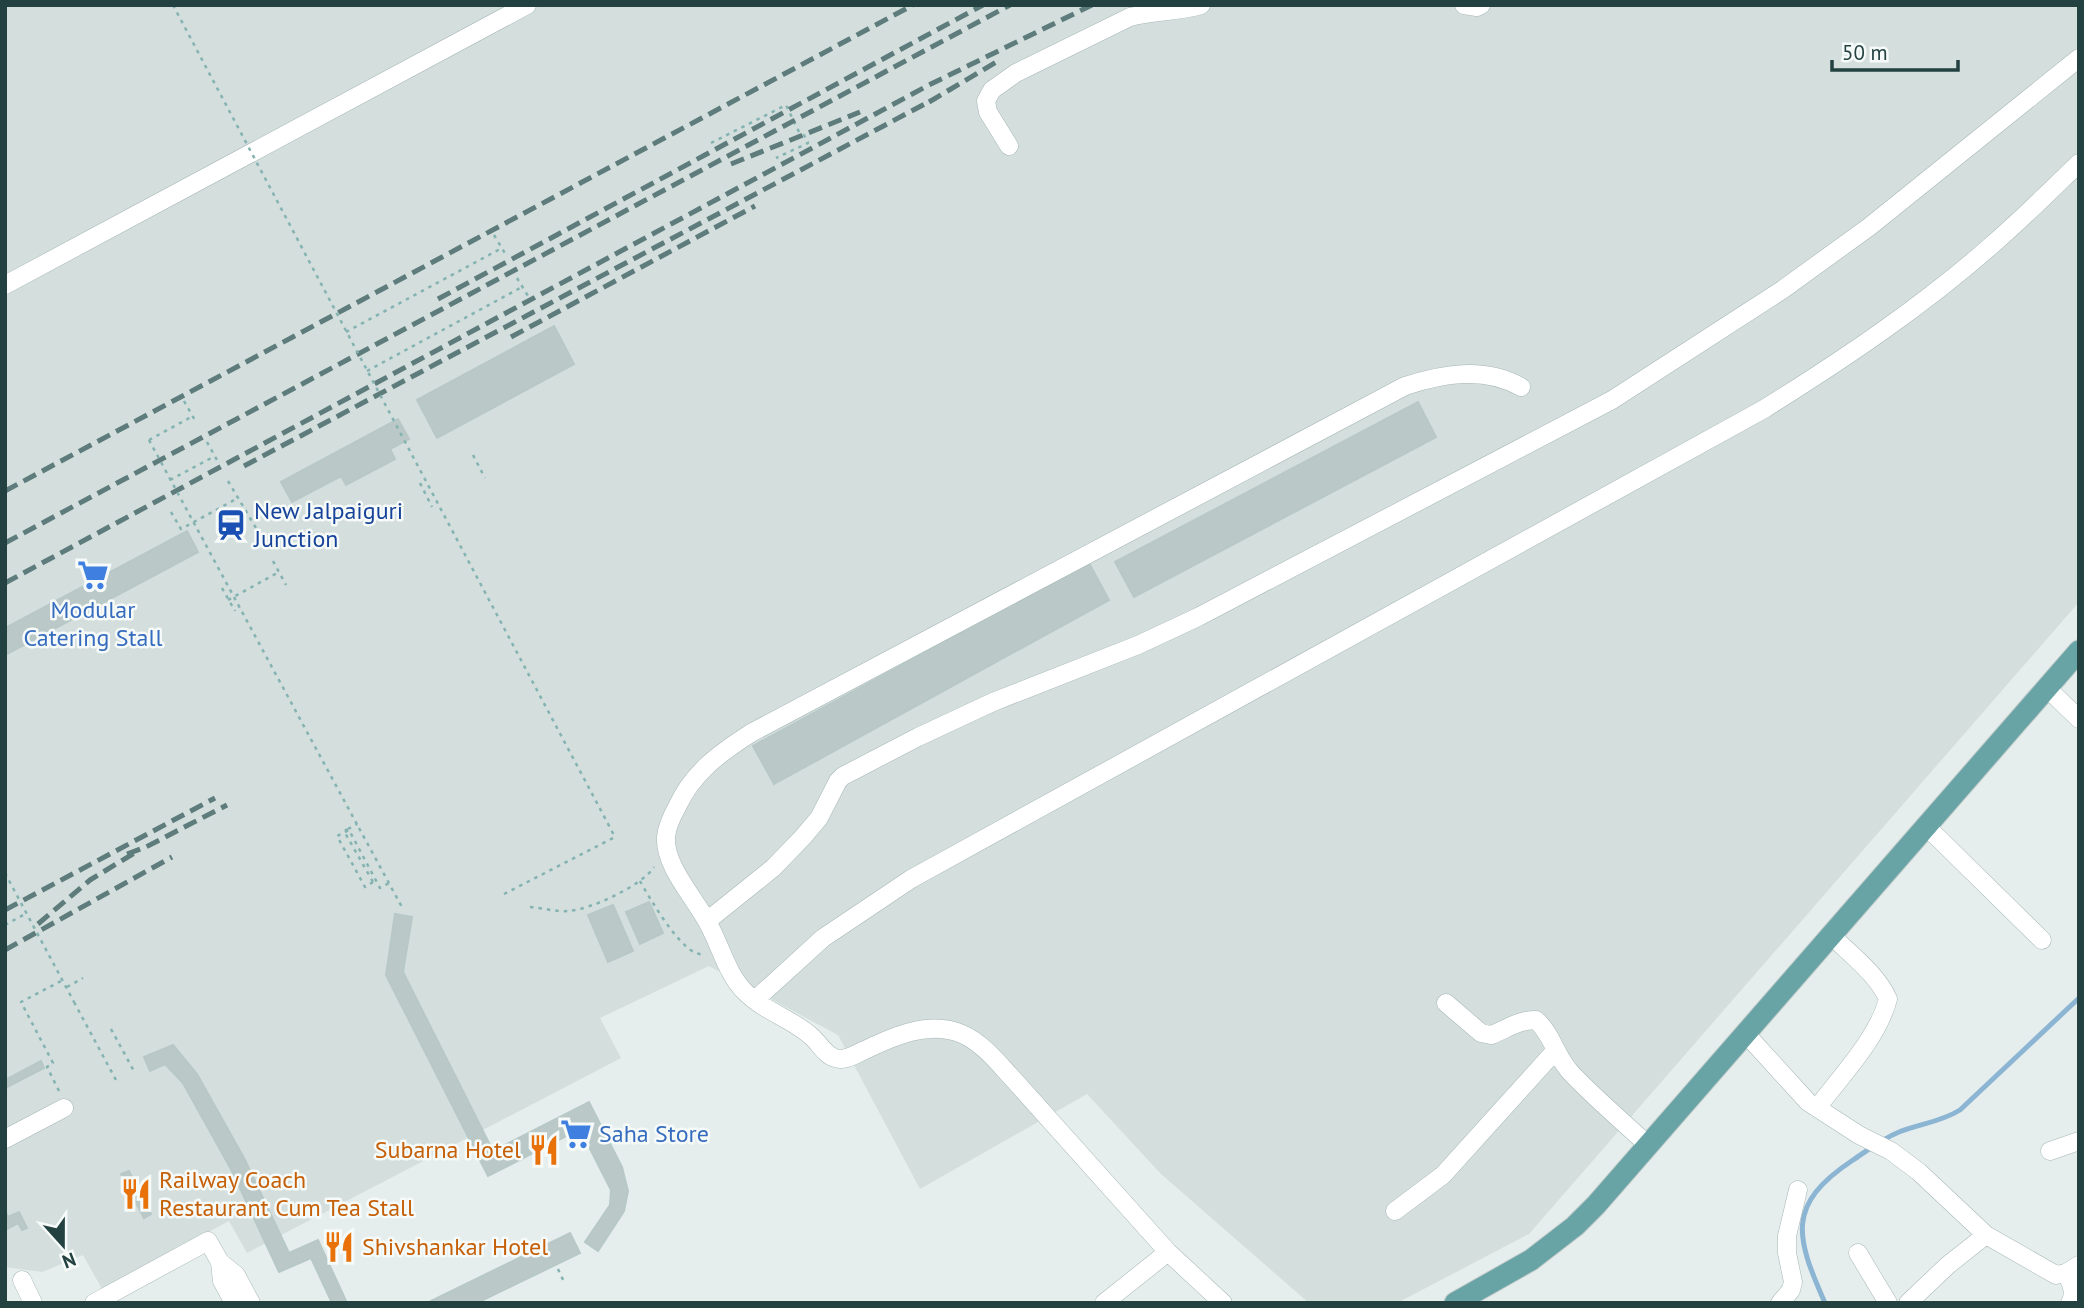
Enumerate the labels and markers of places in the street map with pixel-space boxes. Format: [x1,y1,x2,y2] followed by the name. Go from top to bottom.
[253,495,403,554] place label: New Jalpaiguri Junction
[214,508,248,542] station icon: New Jalpaiguri Junction
[76,558,110,592] supermarket icon: Modular Catering Stall
[23,594,163,653] place label: Modular Catering Stall
[559,1117,593,1151] supermarket icon: Saha Store
[599,1118,709,1149] place label: Saha Store
[527,1133,561,1167] restaurant icon: Subarna Hotel
[375,1134,521,1165] place label: Subarna Hotel
[159,1164,414,1223] place label: Railway Coach Restaurant Cum Tea Stall
[119,1177,153,1211] restaurant icon: Railway Coach Restaurant Cum Tea Stall
[322,1230,356,1264] restaurant icon: Shivshankar Hotel
[362,1231,548,1262] place label: Shivshankar Hotel

